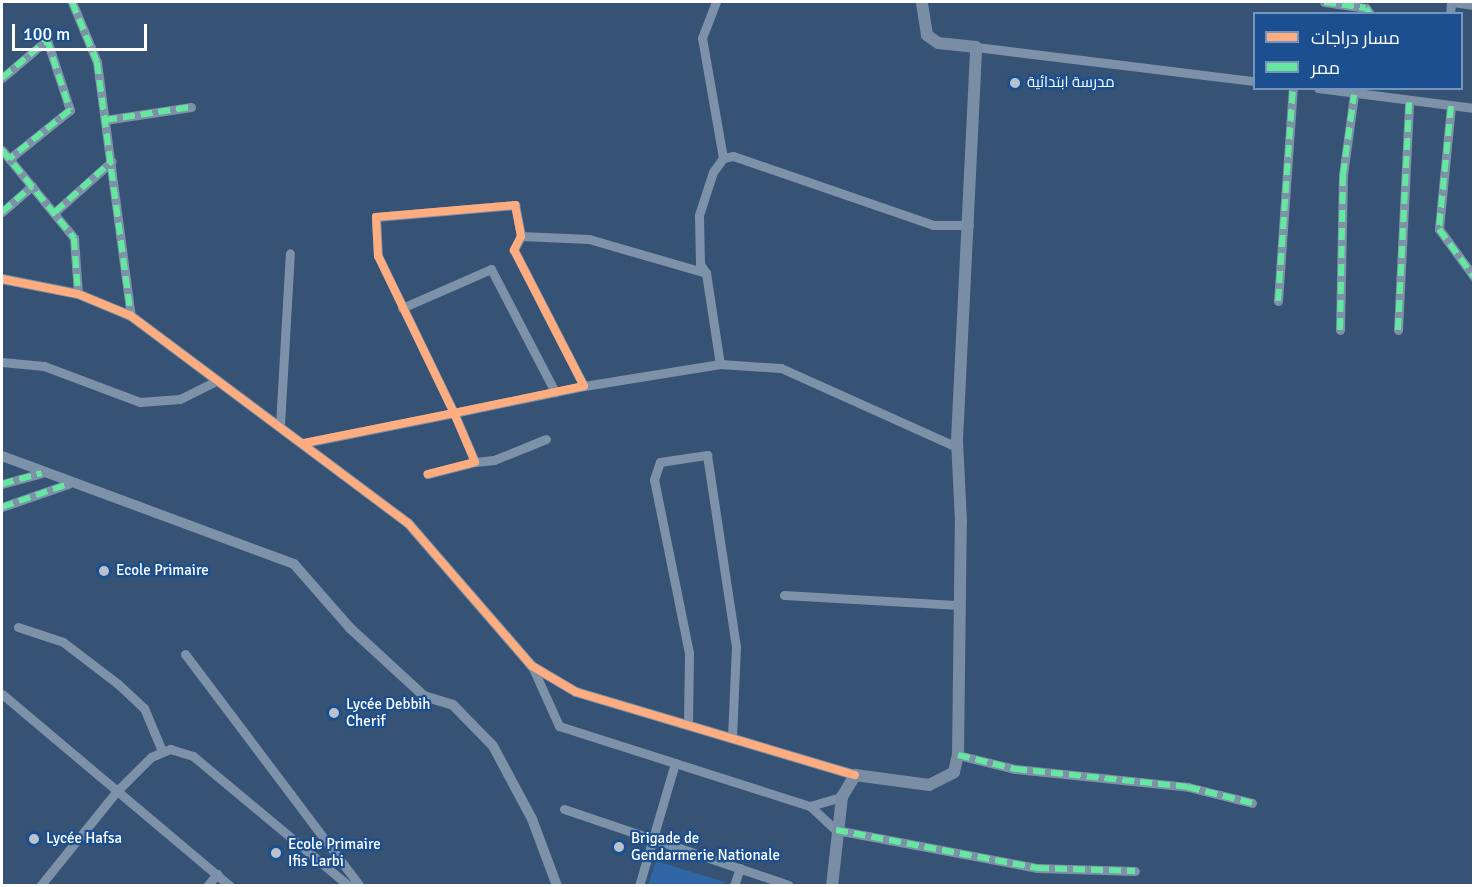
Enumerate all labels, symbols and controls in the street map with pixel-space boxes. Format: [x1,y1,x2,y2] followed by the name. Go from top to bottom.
[15,12,150,50] scale bar
[1253,12,1463,90] legend
[23,23,70,45] text: 100 m
[1311,27,1400,49] text: مسار دراجات
[1311,57,1340,79] text: ممر
[1027,74,1115,92] place label: مدرسة ابتدائية
[1008,76,1022,90] marker: مدرسة ابتدائية
[116,562,209,580] place label: Ecole Primaire
[97,564,111,578] marker: Ecole Primaire
[346,695,431,730] place label: Lycée Debbih Cherif
[327,706,341,720] marker: Lycée Debbih Cherif
[631,829,780,864] place label: Brigade de Gendarmerie Nationale
[46,830,122,848] place label: Lycée Hafsa
[27,832,41,846] marker: Lycée Hafsa
[288,835,381,870] place label: Ecole Primaire Ifis Larbi
[612,840,626,854] marker: Brigade de Gendarmerie Nationale
[269,846,283,860] marker: Ecole Primaire Ifis Larbi

